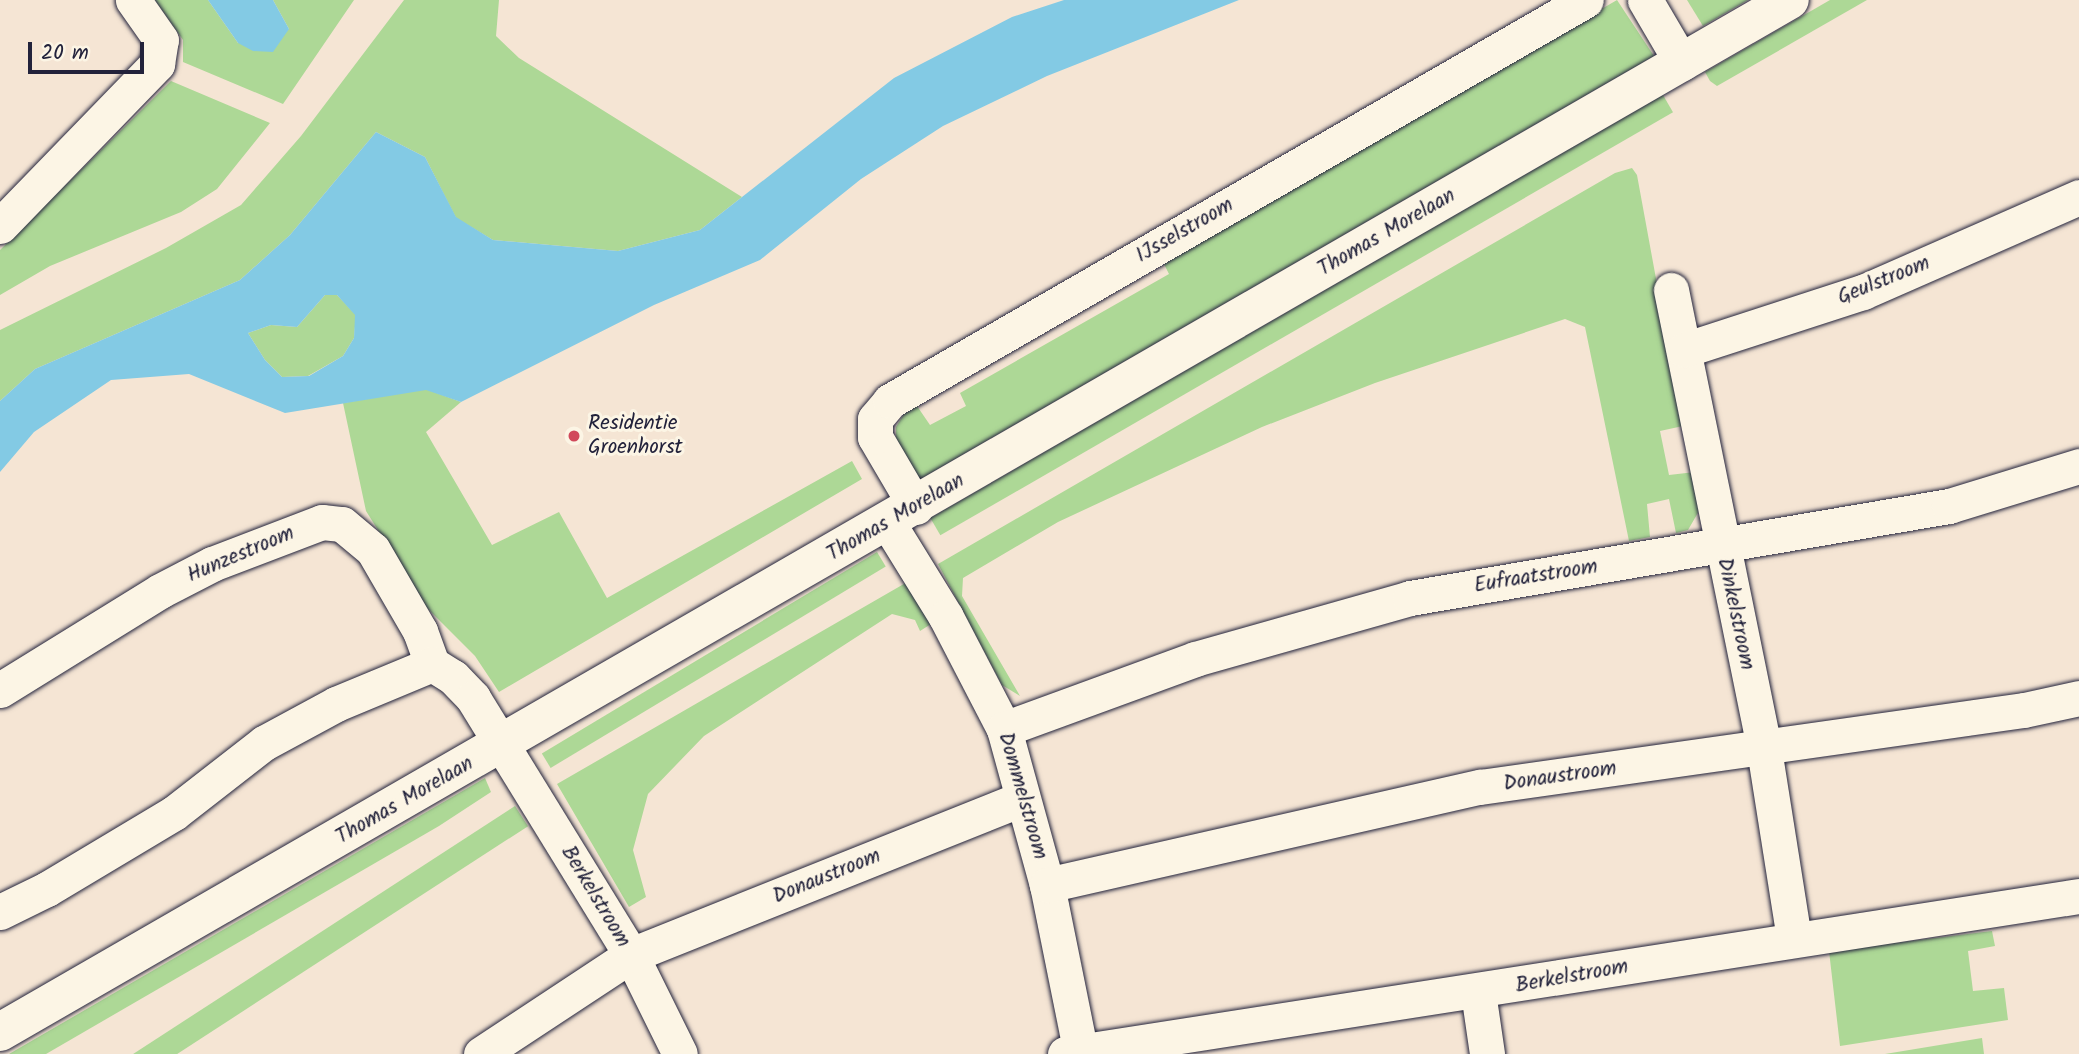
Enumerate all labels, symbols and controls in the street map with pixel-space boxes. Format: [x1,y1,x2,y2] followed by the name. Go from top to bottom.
[32,28,147,72] scale bar
[41,37,89,70] text: 20 m
[1314,183,1460,283] street label: Thomas Morelaan
[1132,193,1238,269] street label: IJsselstroom
[1834,251,1934,311] street label: Geulstroom
[588,411,683,461] place label: Residentie Groenhorst
[566,428,582,444] marker: Residentie Groenhorst
[823,468,969,568] street label: Thomas Morelaan
[184,521,298,589] street label: Hunzestroom
[1472,555,1600,599] street label: Eufraatstroom
[1711,556,1759,672] street label: Dinkelstroom
[992,730,1052,862] street label: Dommelstroom
[332,751,478,851] street label: Thomas Morelaan
[1502,757,1618,797] street label: Donaustroom
[555,842,635,952] street label: Berkelstroom
[769,844,885,910] street label: Donaustroom
[1514,955,1630,999] street label: Berkelstroom

